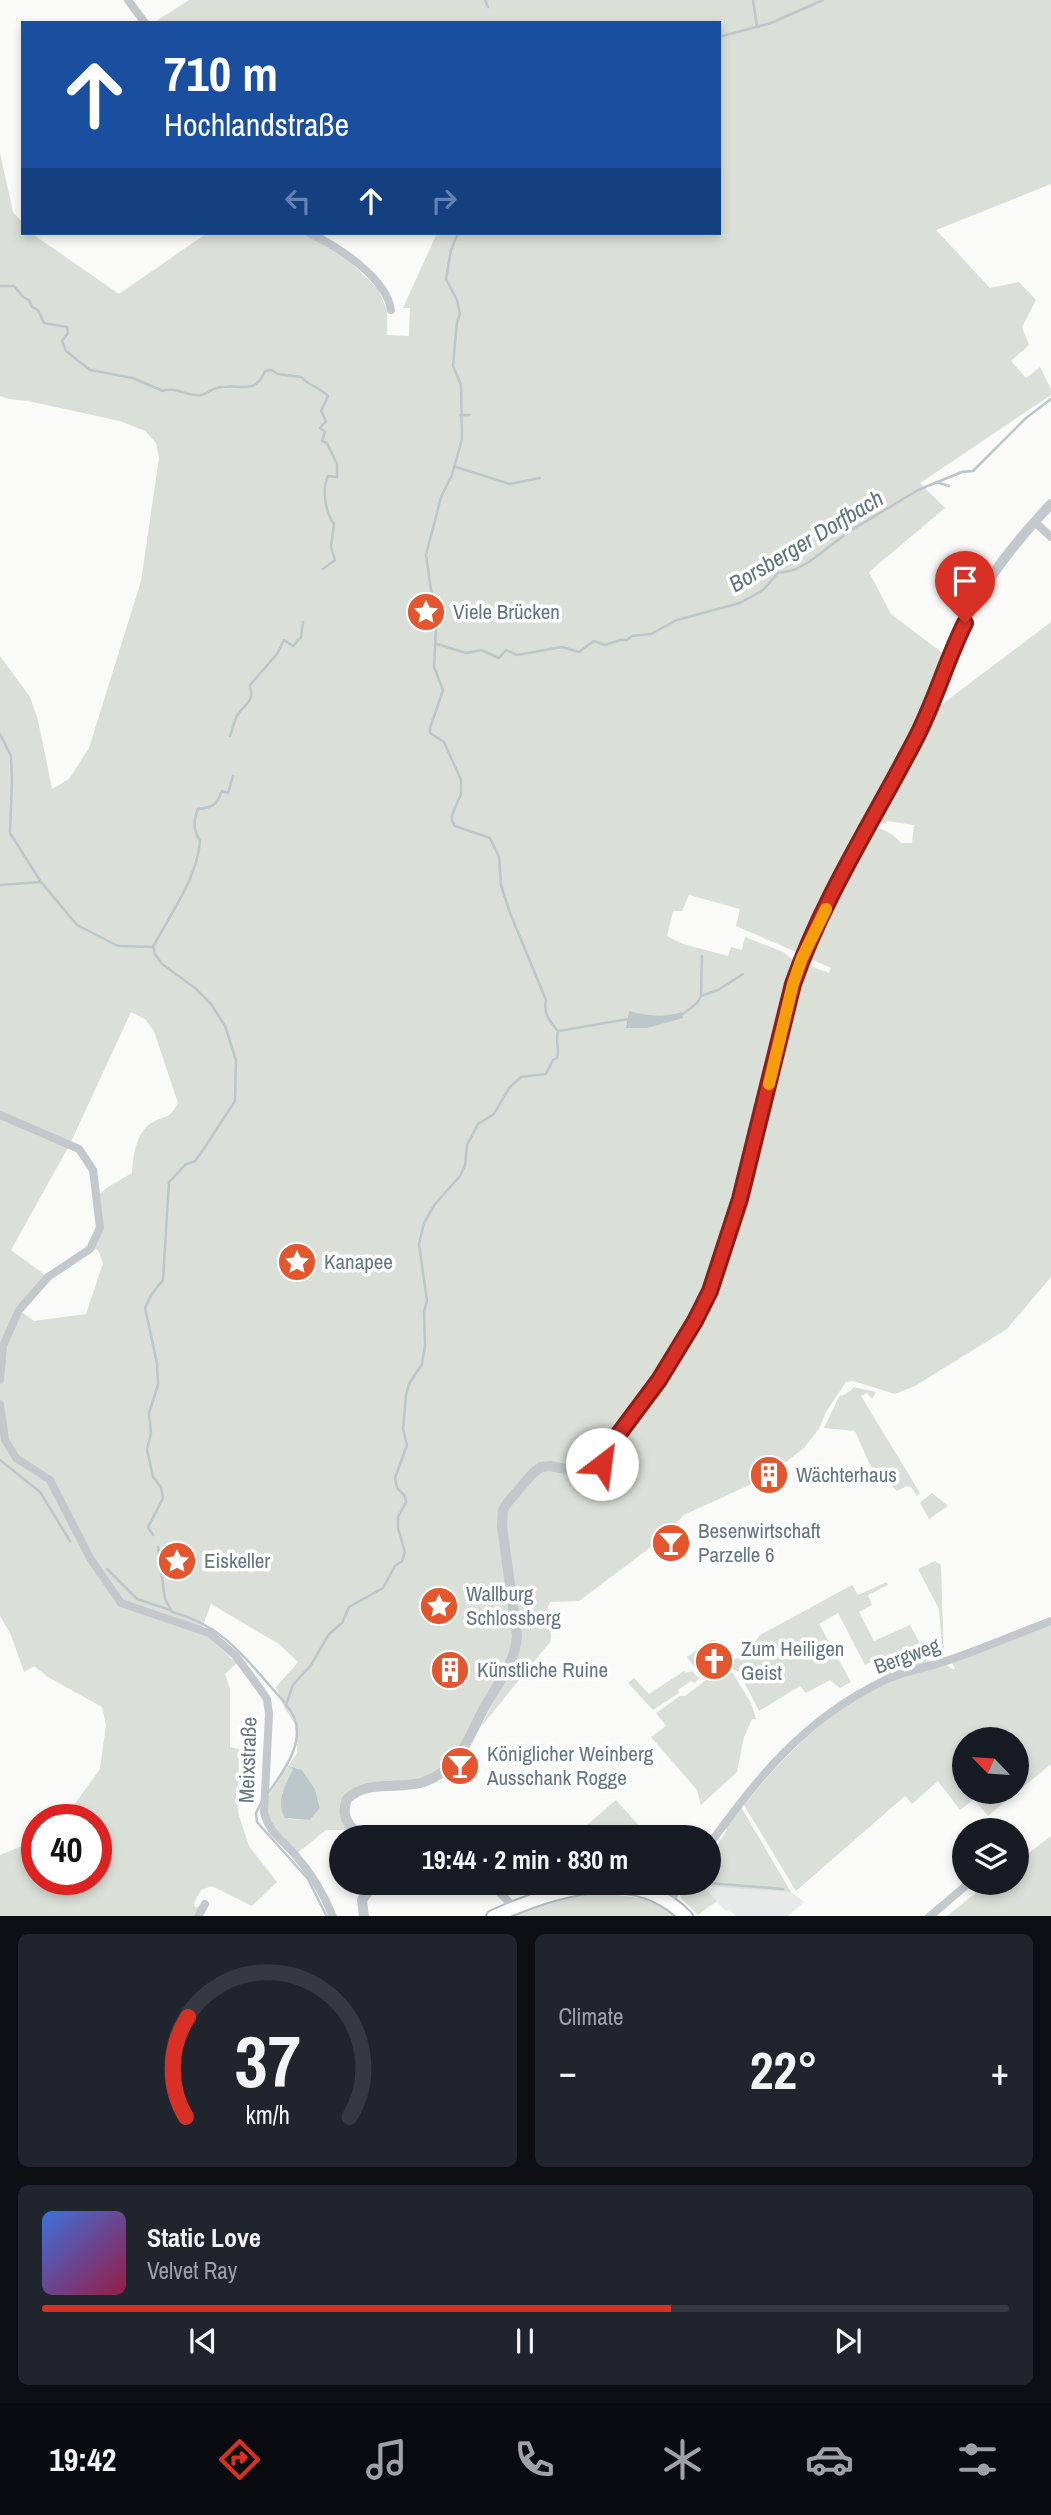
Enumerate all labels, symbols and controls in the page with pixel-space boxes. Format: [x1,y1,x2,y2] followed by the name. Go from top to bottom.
[164,40,278,106] text: 710 m
[49,49,140,140] icon: ahead
[164,103,349,146] text: Hochlandstraße
[279,182,317,220] icon: left
[352,182,390,220] icon: ahead
[425,182,463,220] icon: right
[723,482,889,599] water label: Borsberger Dorfbach
[935,551,995,623] pin
[946,562,984,600] icon: arrive
[405,591,447,633] place icon: Viele Brücken
[453,597,560,626] place label: Viele Brücken
[276,1241,318,1283] place icon: Kanapee
[324,1247,393,1276] place label: Kanapee
[565,1427,639,1501] position arrow
[748,1454,790,1496] building icon: Wächterhaus
[796,1460,897,1489] place label: Wächterhaus
[698,1516,821,1569] place label: Besenwirtschaft Parzelle 6
[650,1522,692,1564] bar icon: Besenwirtschaft Parzelle 6
[156,1540,198,1582] place icon: Eiskeller
[204,1546,270,1575] place label: Eiskeller
[466,1579,561,1632] place label: Wallburg Schlossberg
[418,1585,460,1627] place icon: Wallburg Schlossberg
[870,1630,944,1681] street label: Bergweg
[741,1634,844,1687] place label: Zum Heiligen Geist
[693,1640,735,1682] church icon: Zum Heiligen Geist
[429,1649,471,1691] building icon: Künstliche Ruine
[477,1655,608,1684] place label: Künstliche Ruine
[232,1716,263,1804] street label: Meixstraße
[952,1727,1029,1804] north arrow
[952,1727,1029,1895] map controls
[486,1739,654,1792] place label: Königlicher Weinberg Ausschank Rogge
[439,1745,481,1787] bar icon: Königlicher Weinberg Ausschank Rogge
[21,1804,112,1895] speed limit sign: 40
[952,1818,1029,1895] button: layers
[422,1842,628,1877] text: 19:44 · 2 min · 830 m
[559,2001,623,2032] text: Climate
[234,2012,300,2110] text: 37
[750,2035,818,2105] text: 22°
[559,2046,577,2097] text: −
[991,2046,1009,2097] text: +
[245,2097,289,2131] text: km/h
[147,2220,261,2255] text: Static Love
[147,2255,237,2286] text: Velvet Ray
[184,2322,222,2360] icon: previous
[506,2322,544,2360] icon: pause
[829,2322,867,2360] icon: next
[215,2435,264,2484] icon: directions
[362,2435,411,2484] icon: music
[510,2435,559,2484] icon: phone
[658,2435,707,2484] icon: climate
[805,2435,854,2484] icon: car
[953,2435,1002,2484] icon: filters
[49,2438,116,2481] text: 19:42

